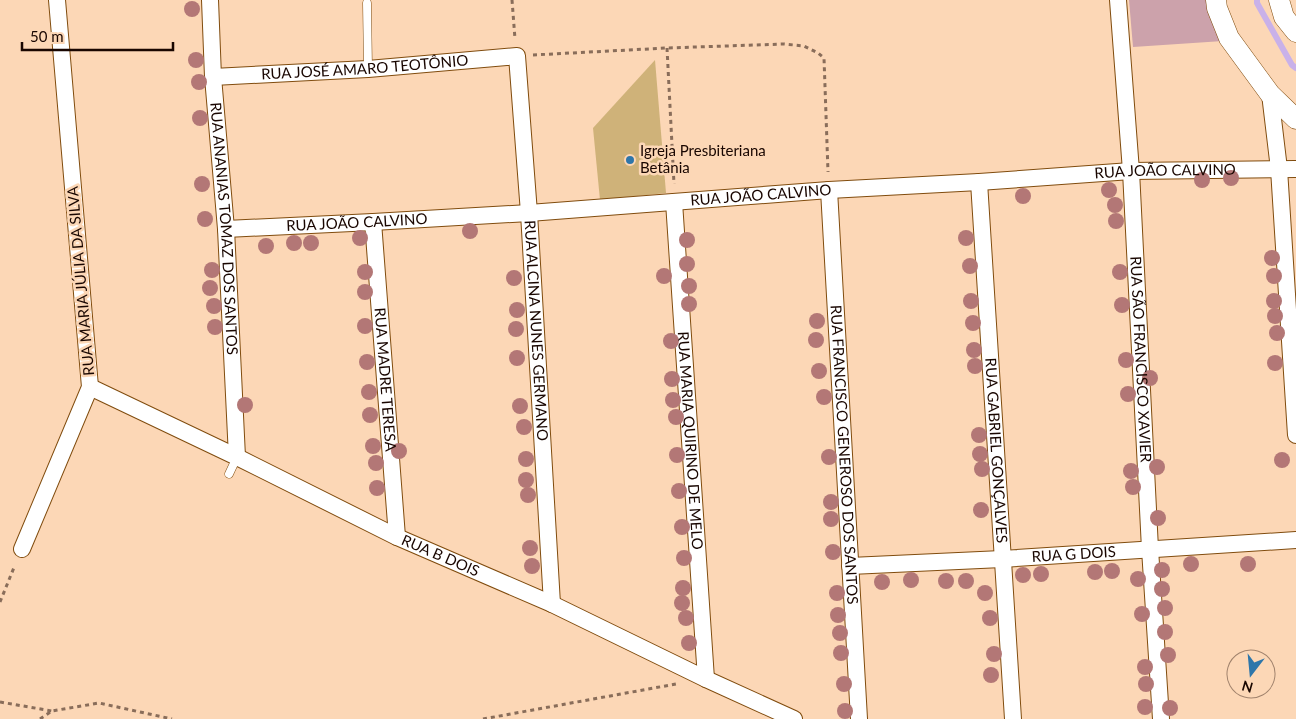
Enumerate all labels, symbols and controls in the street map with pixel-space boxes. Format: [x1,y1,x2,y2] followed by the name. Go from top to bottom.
[22,20,174,52] scale bar
[30,27,64,45] text: 50 m
[261,50,469,83] street label: RUA JOSÉ AMARO TEOTÔNIO
[207,101,242,355] street label: RUA ANANIAS TOMAZ DOS SANTOS
[640,141,766,176] place label: Igreja Presbiteriana Betânia
[624,154,636,166] marker: Igreja Presbiteriana Betânia
[1094,160,1236,182] street label: RUA JOÃO CALVINO
[690,180,832,209] street label: RUA JOÃO CALVINO
[63,185,97,376] street label: RUA MARIA JÚLIA DA SILVA
[286,209,428,234] street label: RUA JOÃO CALVINO
[521,220,552,441] street label: RUA ALCINA NUNES GERMANO
[1127,256,1156,463] street label: RUA SÃO FRANCISCO XAVIER
[828,304,862,605] street label: RUA FRANCISCO GENEROSO DOS SANTOS
[372,307,401,453] street label: RUA MADRE TERESA
[675,331,707,550] street label: RUA MARIA QUIRINO DE MELO
[982,357,1012,544] street label: RUA GABRIEL GONÇALVES
[399,530,482,580] street label: RUA B DOIS
[1031,542,1116,565] street label: RUA G DOIS
[1226,649,1276,699] north arrow
[1240,677,1255,697] text: N

